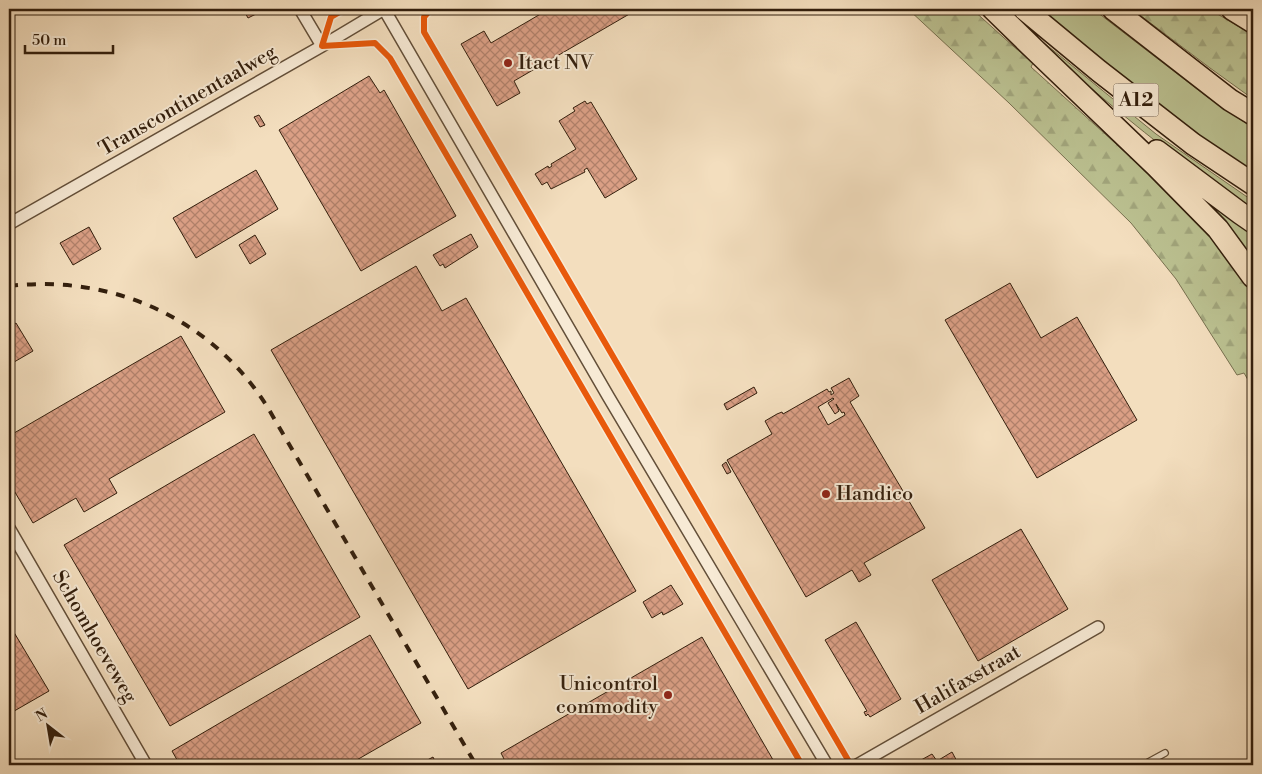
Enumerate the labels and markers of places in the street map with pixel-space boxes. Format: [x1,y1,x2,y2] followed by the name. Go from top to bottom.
[518,51,594,76] place label: Itact NV
[502,57,514,69] marker: Itact NV
[836,482,913,507] place label: Handico
[820,488,832,500] marker: Handico
[556,672,658,720] place label: Unicontrol commodity
[662,689,674,701] marker: Unicontrol commodity

